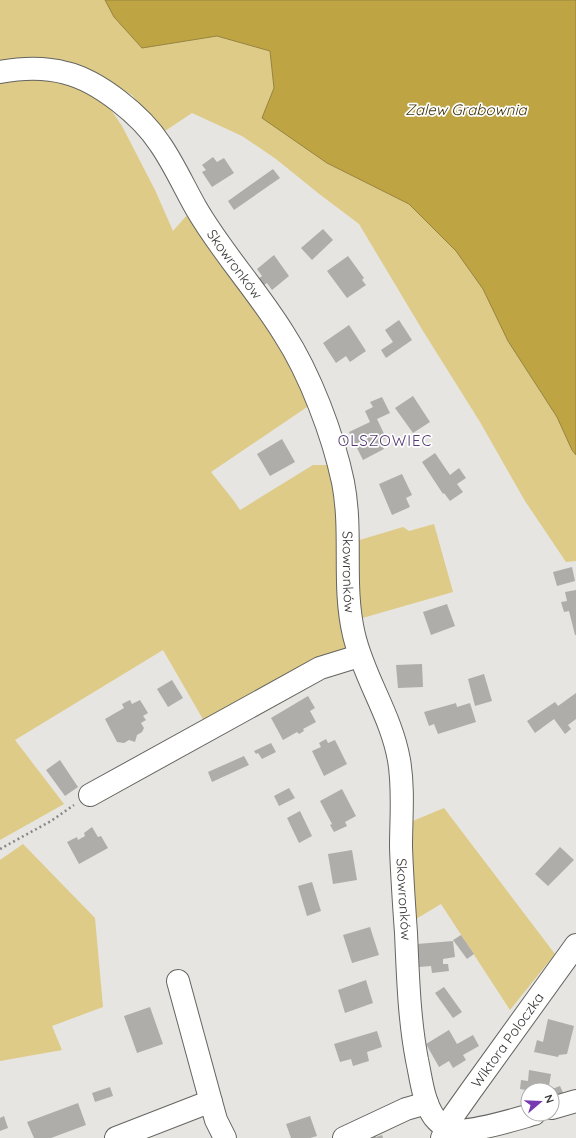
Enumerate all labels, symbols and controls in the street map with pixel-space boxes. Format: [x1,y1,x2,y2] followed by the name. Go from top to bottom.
[405,100,528,119] water label: Zalew Grabownia
[203,226,266,303] street label: Skowronków
[338,431,432,450] district label: OLSZOWIEC
[339,531,359,614] street label: Skowronków
[392,858,415,941] street label: Skowronków
[467,989,548,1091] street label: Wiktora Poloczka
[520,1082,560,1122] north arrow
[542,1093,557,1105] text: N

